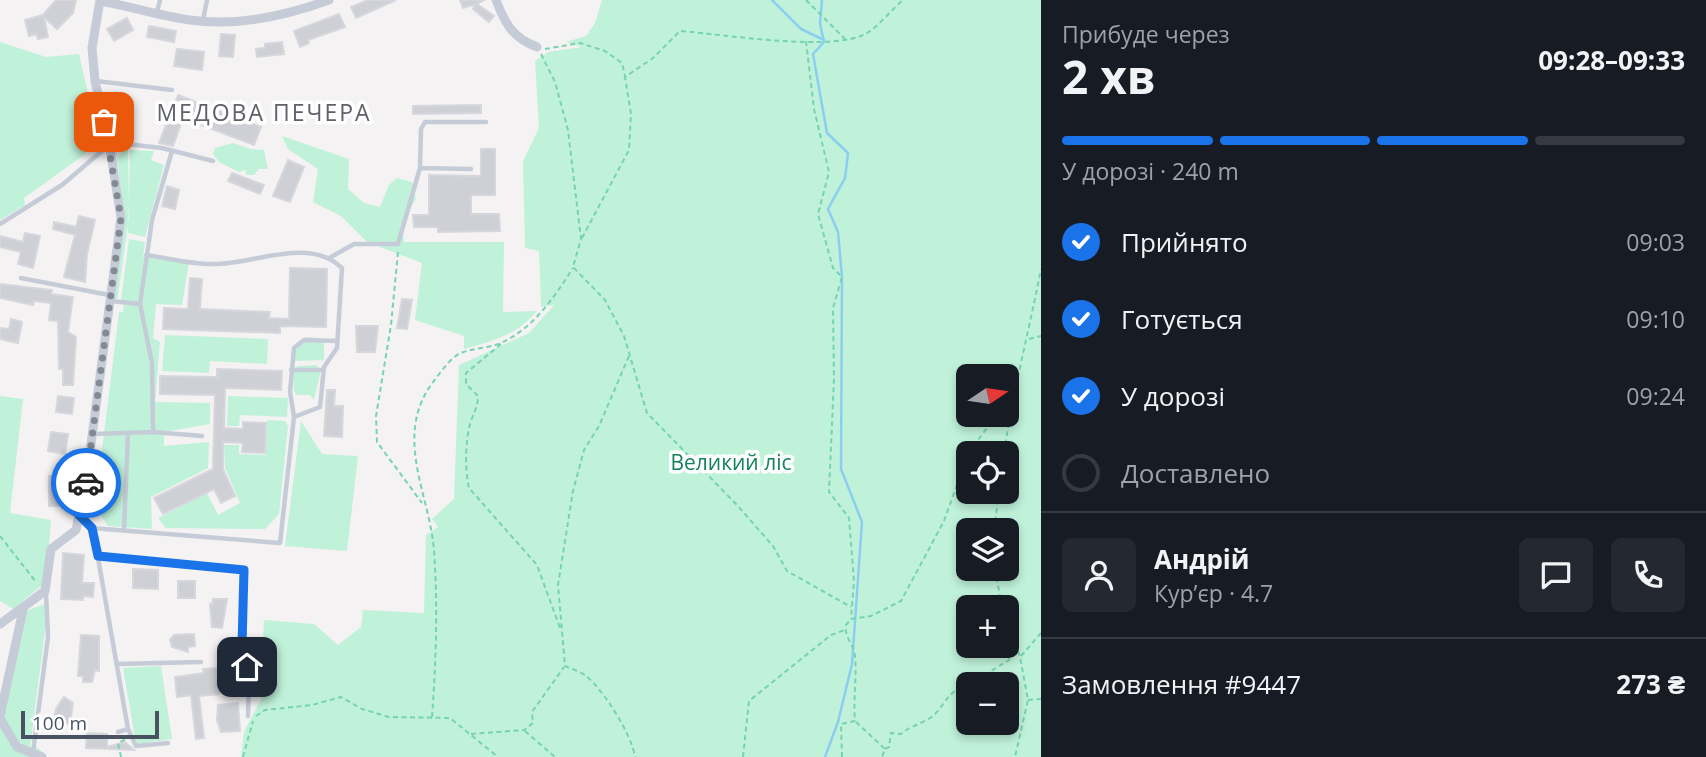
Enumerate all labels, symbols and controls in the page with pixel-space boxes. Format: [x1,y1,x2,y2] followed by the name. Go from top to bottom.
[1062,18,1230,50] text: Прибуде через
[1538,42,1685,78] text: 09:28–09:33
[1062,45,1156,107] text: 2 хв
[74,92,134,152] pin
[156,96,372,128] district label: МЕДОВА ПЕЧЕРА
[85,103,123,141] icon: bag
[1062,155,1239,187] text: У дорозі · 240 m
[1062,223,1100,261] icon: check
[1121,224,1248,260] text: Прийнято
[1626,226,1685,258] text: 09:03
[1062,300,1100,338] icon: check
[1121,301,1243,337] text: Готується
[1626,303,1685,335] text: 09:10
[956,364,1018,427] north arrow
[956,364,1019,735] map controls
[1062,377,1100,415] icon: check
[1121,378,1225,414] text: У дорозі
[1626,380,1685,412] text: 09:24
[956,441,1019,504] button: locate
[51,448,121,518] courier
[670,448,792,476] park label: Великий ліс
[1121,455,1270,491] text: Доставлено
[67,464,105,502] icon: car
[956,518,1019,581] button: layers
[1062,538,1136,612] button: person
[1519,538,1593,612] button: chat
[1611,538,1685,612] button: phone
[1154,541,1250,577] text: Андрій
[1154,577,1273,609] text: Кур’єр · 4.7
[956,595,1019,658] button: +
[217,637,277,697] pin
[228,648,266,686] icon: home
[1062,666,1301,702] text: Замовлення #9447
[1616,666,1685,702] text: 273 ₴
[956,672,1019,735] button: −
[21,708,159,740] scale bar
[32,710,87,736] text: 100 m

